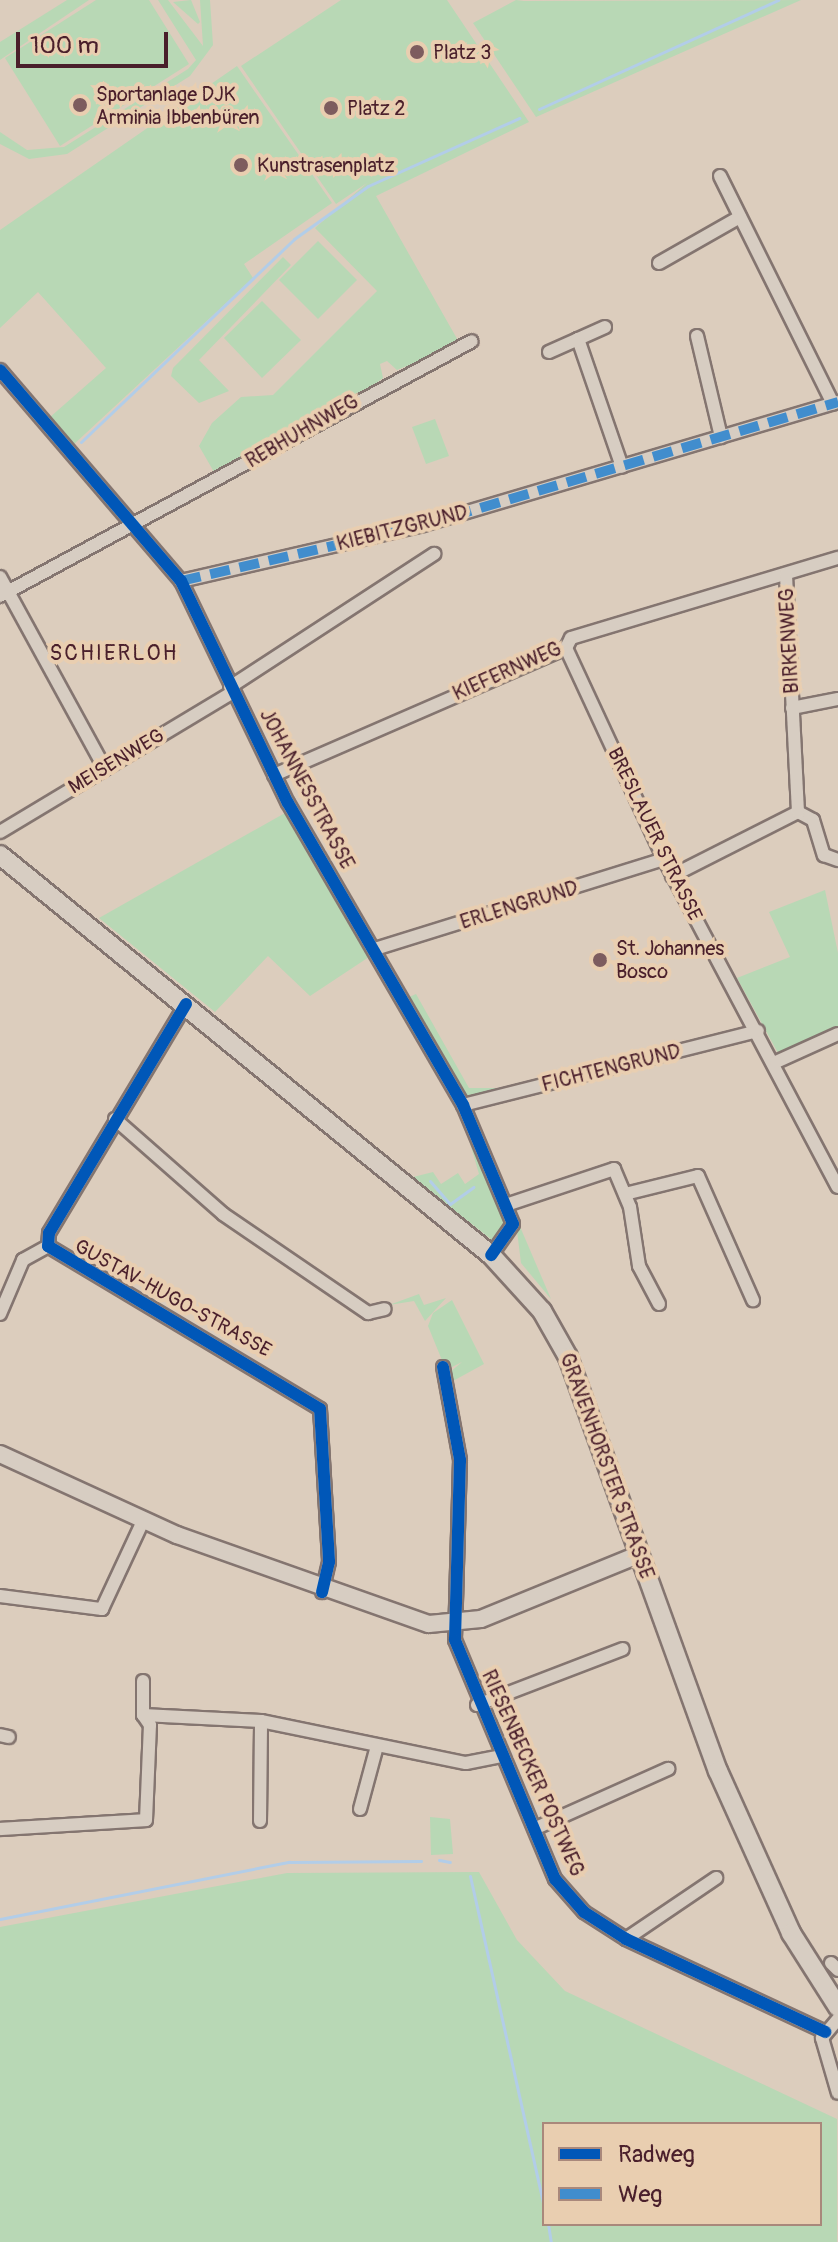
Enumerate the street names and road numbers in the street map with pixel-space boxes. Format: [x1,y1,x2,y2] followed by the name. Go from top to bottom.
[241,389,363,473] street label: REBHUHNWEG
[334,500,470,556] street label: KIEBITZGRUND
[774,588,804,694] street label: BIRKENWEG
[449,636,565,706] street label: KIEFERNWEG
[255,705,359,873] street label: JOHANNESSTRASSE
[64,723,168,799] street label: MEISENWEG
[603,743,707,925] street label: BRESLAUER STRASSE
[457,876,581,934] street label: ERLENGRUND
[539,1039,683,1097] street label: FICHTENGRUND
[71,1234,275,1362] street label: GUSTAV-HUGO-STRASSE
[555,1350,659,1582] street label: GRAVENHORSTER STRASSE
[477,1666,589,1880] street label: RIESENBECKER POSTWEG

